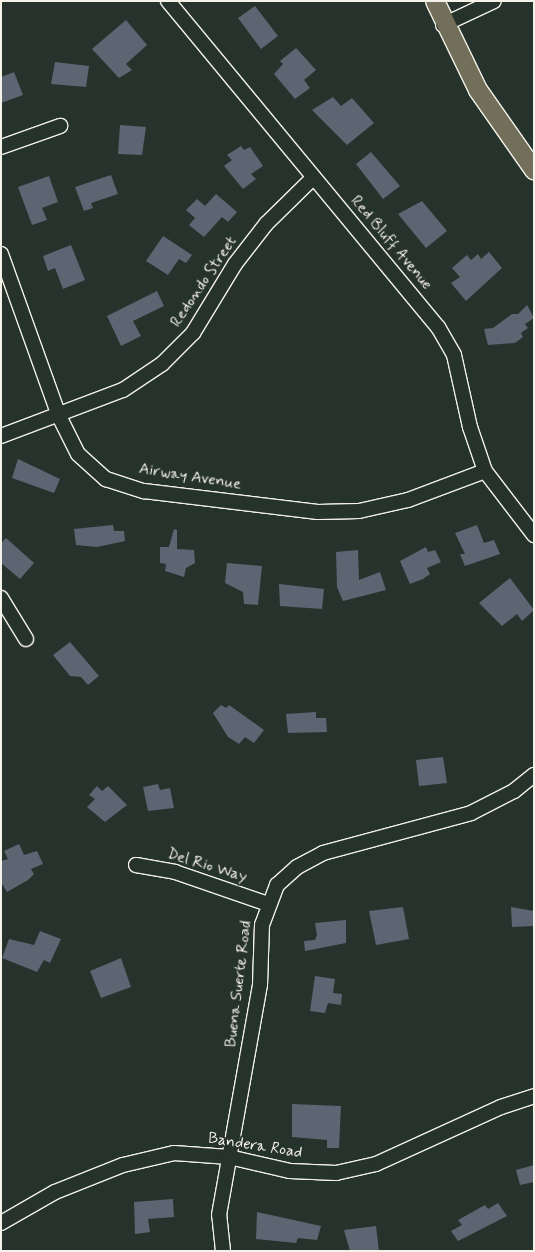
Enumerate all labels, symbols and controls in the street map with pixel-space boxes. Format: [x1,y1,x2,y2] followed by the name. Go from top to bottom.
[346,192,436,294] street label: Red Bluff Avenue
[166,232,242,332] street label: Redondo Street
[138,459,242,495] street label: Airway Avenue
[165,845,249,887] street label: Del Rio Way
[222,919,256,1049] street label: Buena Suerte Road
[207,1129,303,1163] street label: Bandera Road

